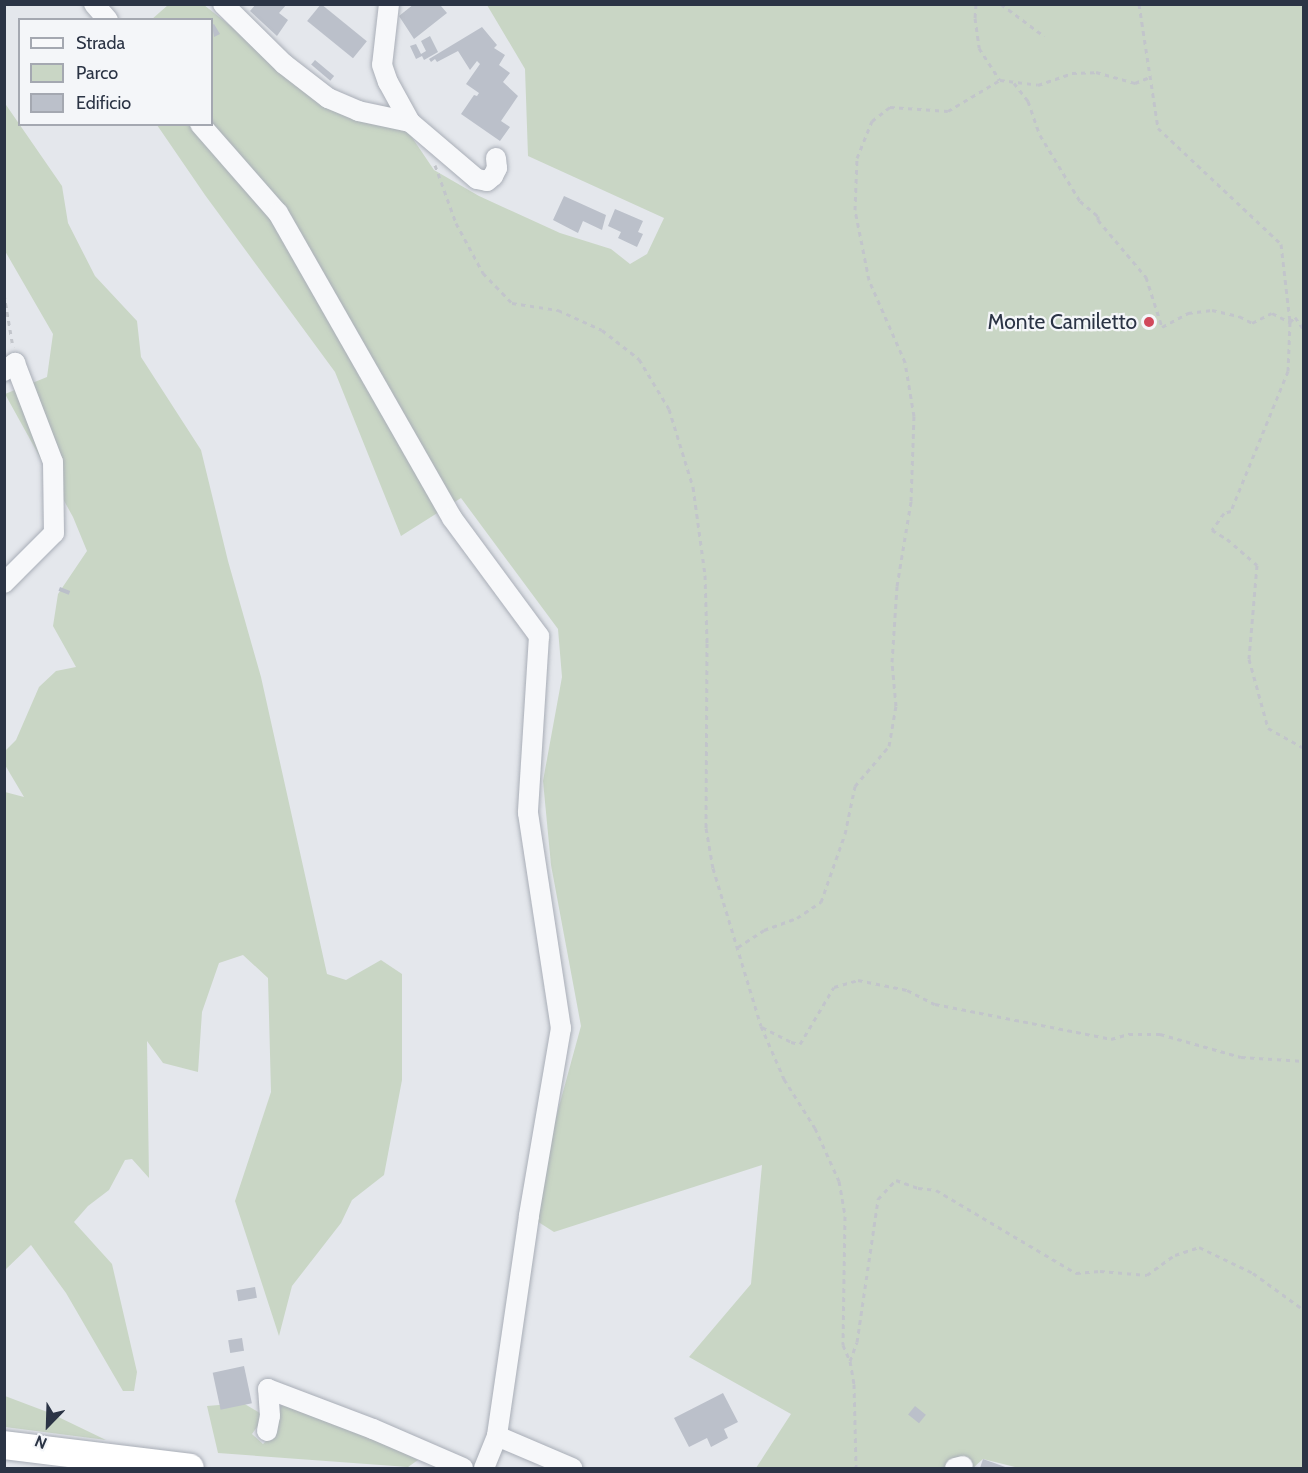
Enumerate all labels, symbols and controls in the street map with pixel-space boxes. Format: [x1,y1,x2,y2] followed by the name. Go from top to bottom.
[18,18,213,126] legend
[76,32,125,54] text: Strada
[76,62,118,84] text: Parco
[76,92,131,114] text: Edificio
[988,309,1137,335] place label: Monte Camiletto
[1142,315,1156,329] marker: Monte Camiletto
[18,1395,78,1455] north arrow
[32,1431,50,1453] text: N

